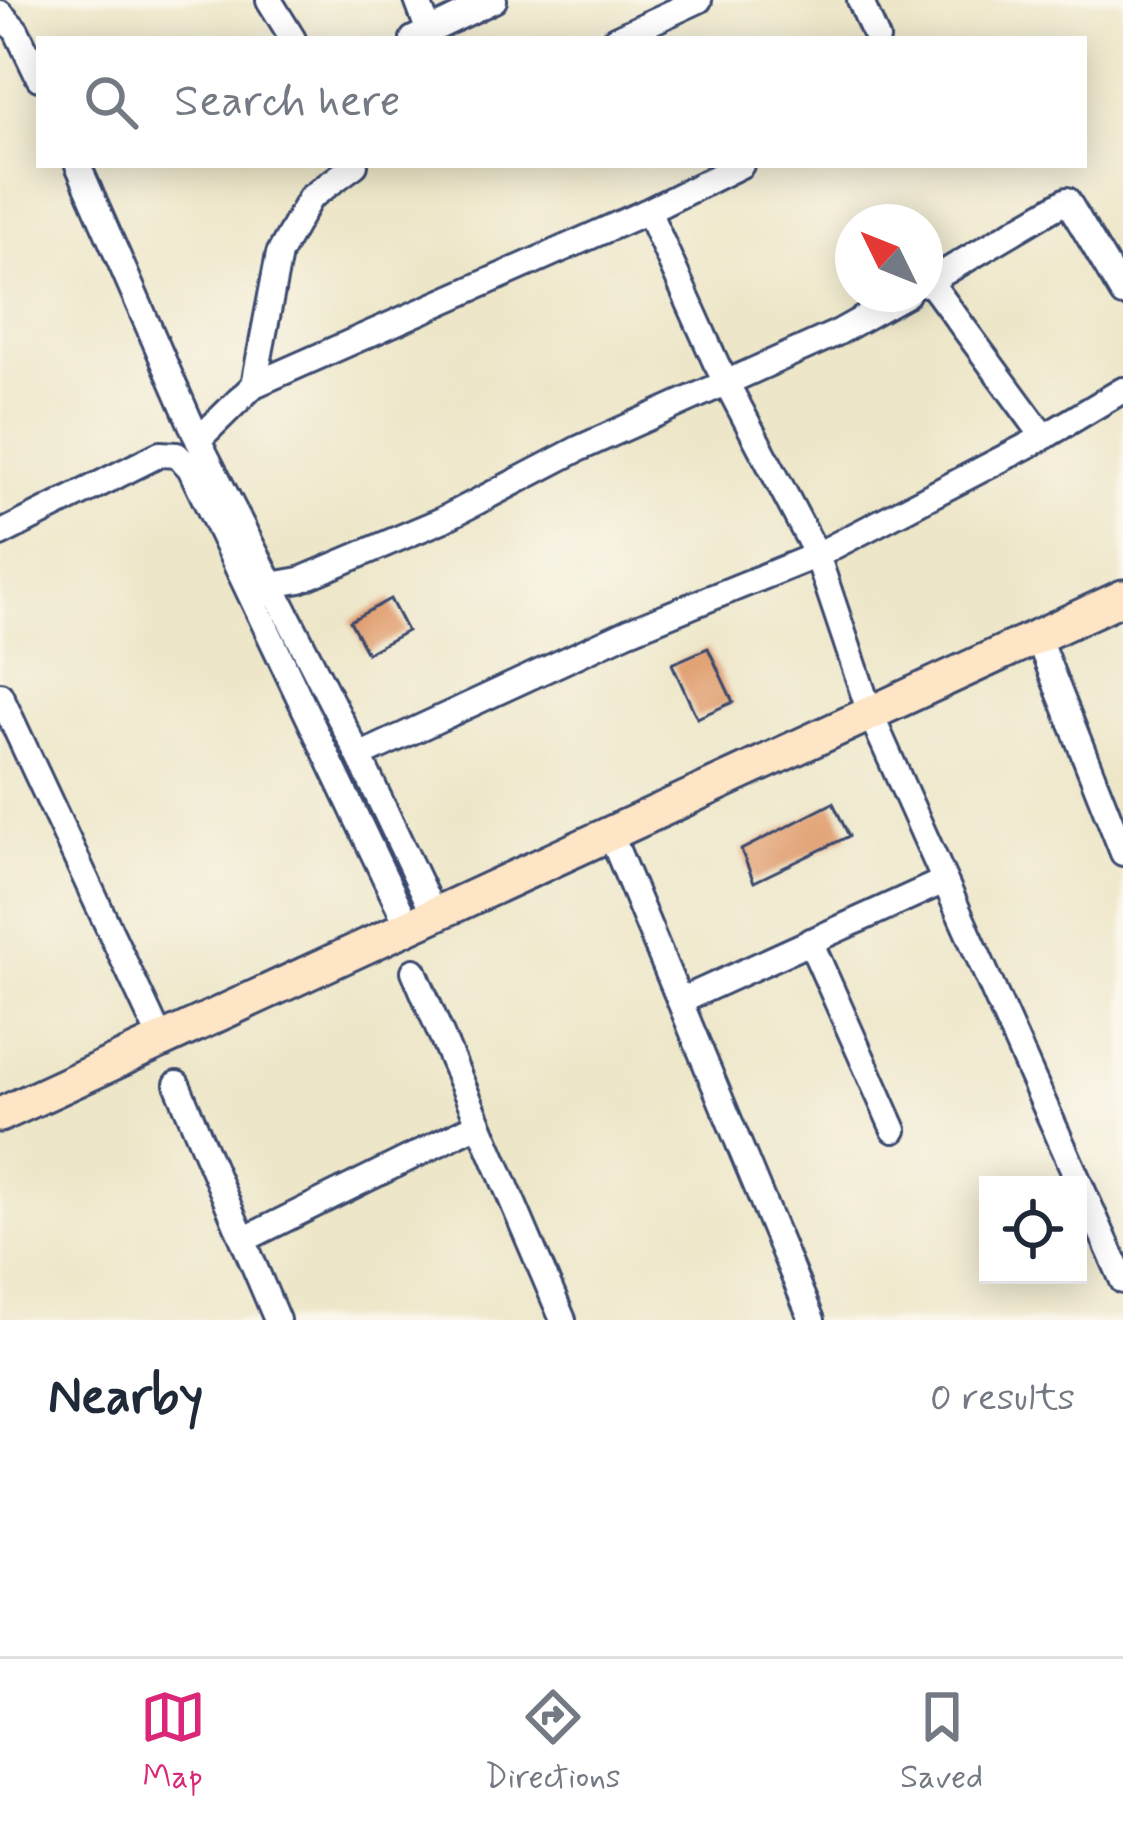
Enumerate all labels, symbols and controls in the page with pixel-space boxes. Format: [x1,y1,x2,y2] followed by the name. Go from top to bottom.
[36,36,1087,168] search box
[78,69,144,135] icon: search
[174,73,401,132] text: Search here
[835,204,943,312] north arrow
[979,1176,1087,1284] map controls
[979,1176,1087,1284] button: locate
[48,1365,203,1431] text: Nearby
[930,1373,1075,1424] text: 0 results
[140,1684,206,1800] tab: Map
[485,1684,621,1800] tab: Directions
[900,1684,983,1800] tab: Saved

